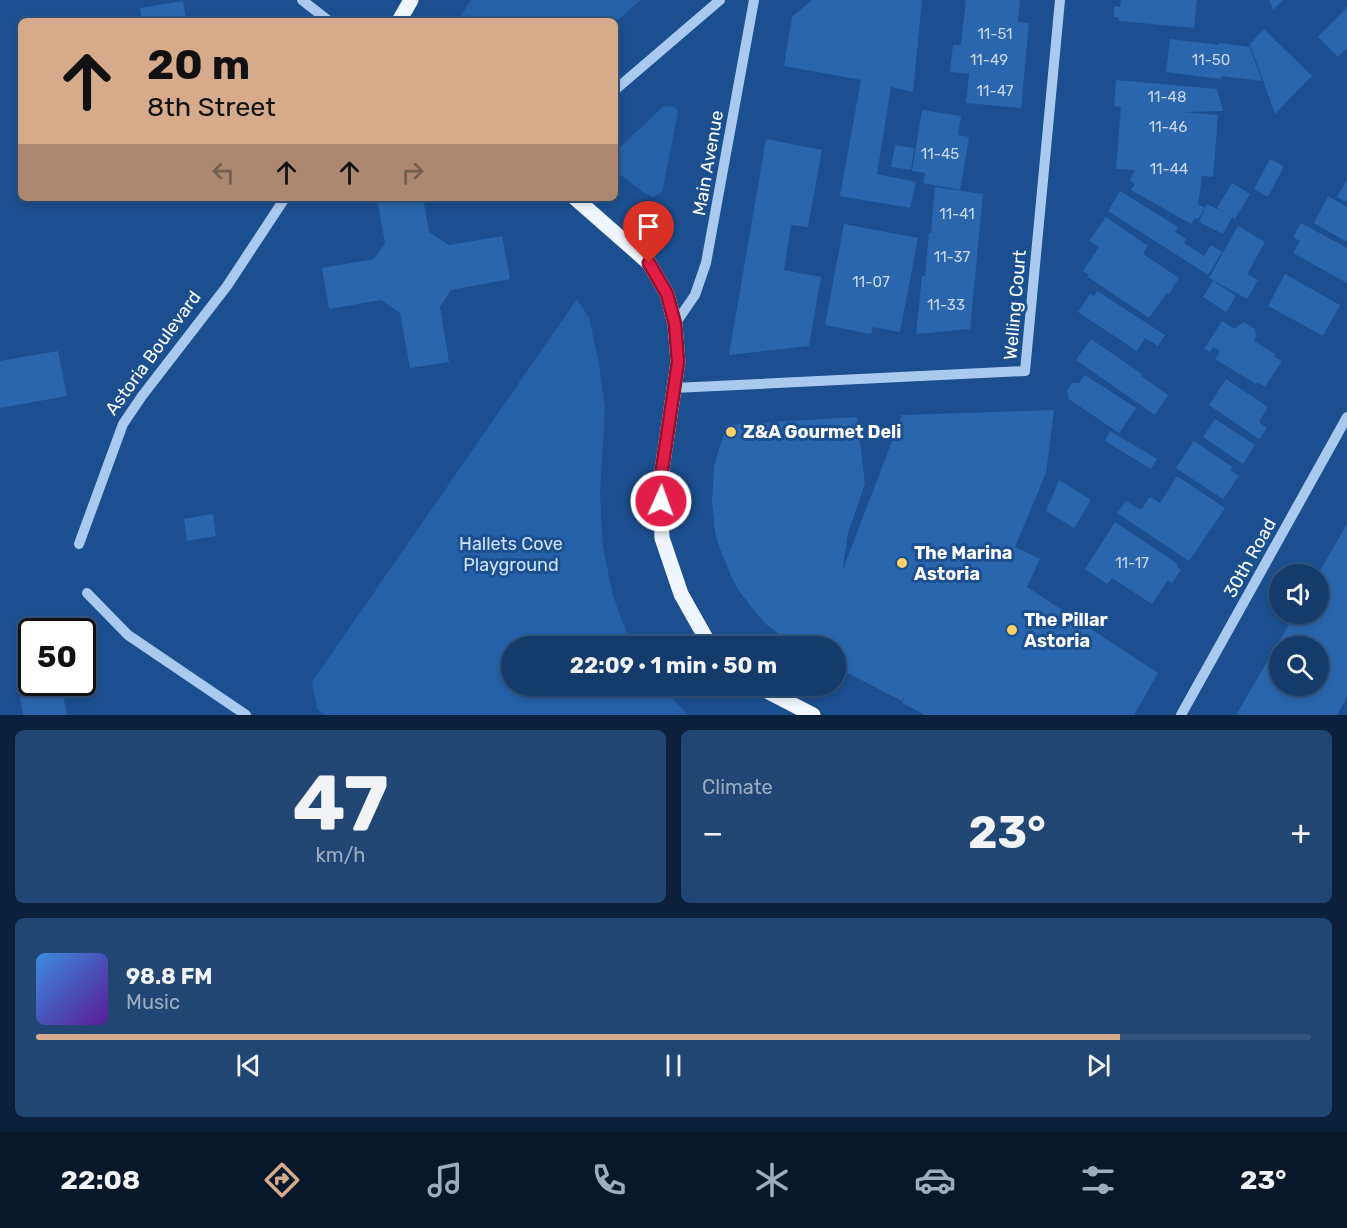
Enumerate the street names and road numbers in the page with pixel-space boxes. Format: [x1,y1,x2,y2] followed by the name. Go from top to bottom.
[688,109,728,217] street label: Main Avenue
[999,249,1031,361] street label: Welling Court
[100,287,206,419] street label: Astoria Boulevard
[1219,514,1281,602] street label: 30th Road

